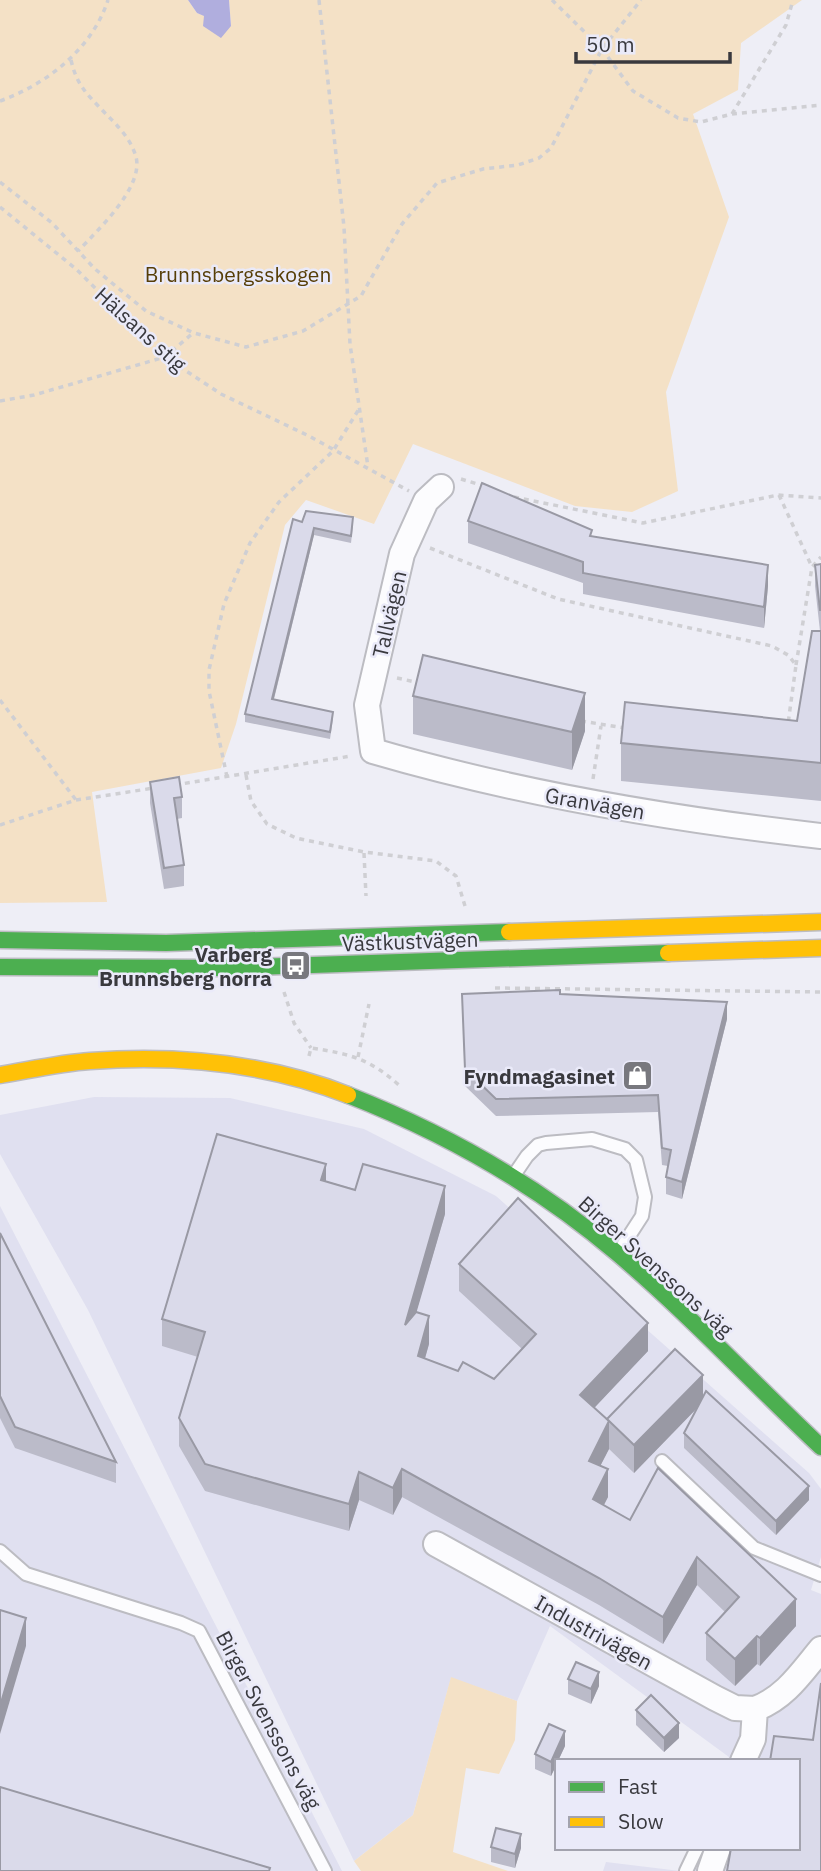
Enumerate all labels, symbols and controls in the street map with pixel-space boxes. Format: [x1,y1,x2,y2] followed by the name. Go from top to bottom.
[576,21,730,65] scale bar
[586,30,635,58] text: 50 m
[145,260,331,288] park label: Brunnsbergsskogen
[89,280,193,378] street label: Hälsans stig
[365,568,413,660] street label: Tallvägen
[543,780,647,826] street label: Granvägen
[341,925,479,957] street label: Västkustvägen
[99,940,272,992] place label: Varberg Brunnsberg norra
[278,949,312,983] bus stop icon: Varberg Brunnsberg norra
[621,1059,655,1093] shop icon: Fyndmagasinet
[463,1062,615,1090] place label: Fyndmagasinet
[573,1189,739,1343] street label: Birger Svenssons väg
[530,1588,658,1676] street label: Industrivägen
[210,1626,328,1814] street label: Birger Svenssons väg
[555,1759,800,1850] legend
[618,1772,658,1800] text: Fast
[618,1807,664,1835] text: Slow

